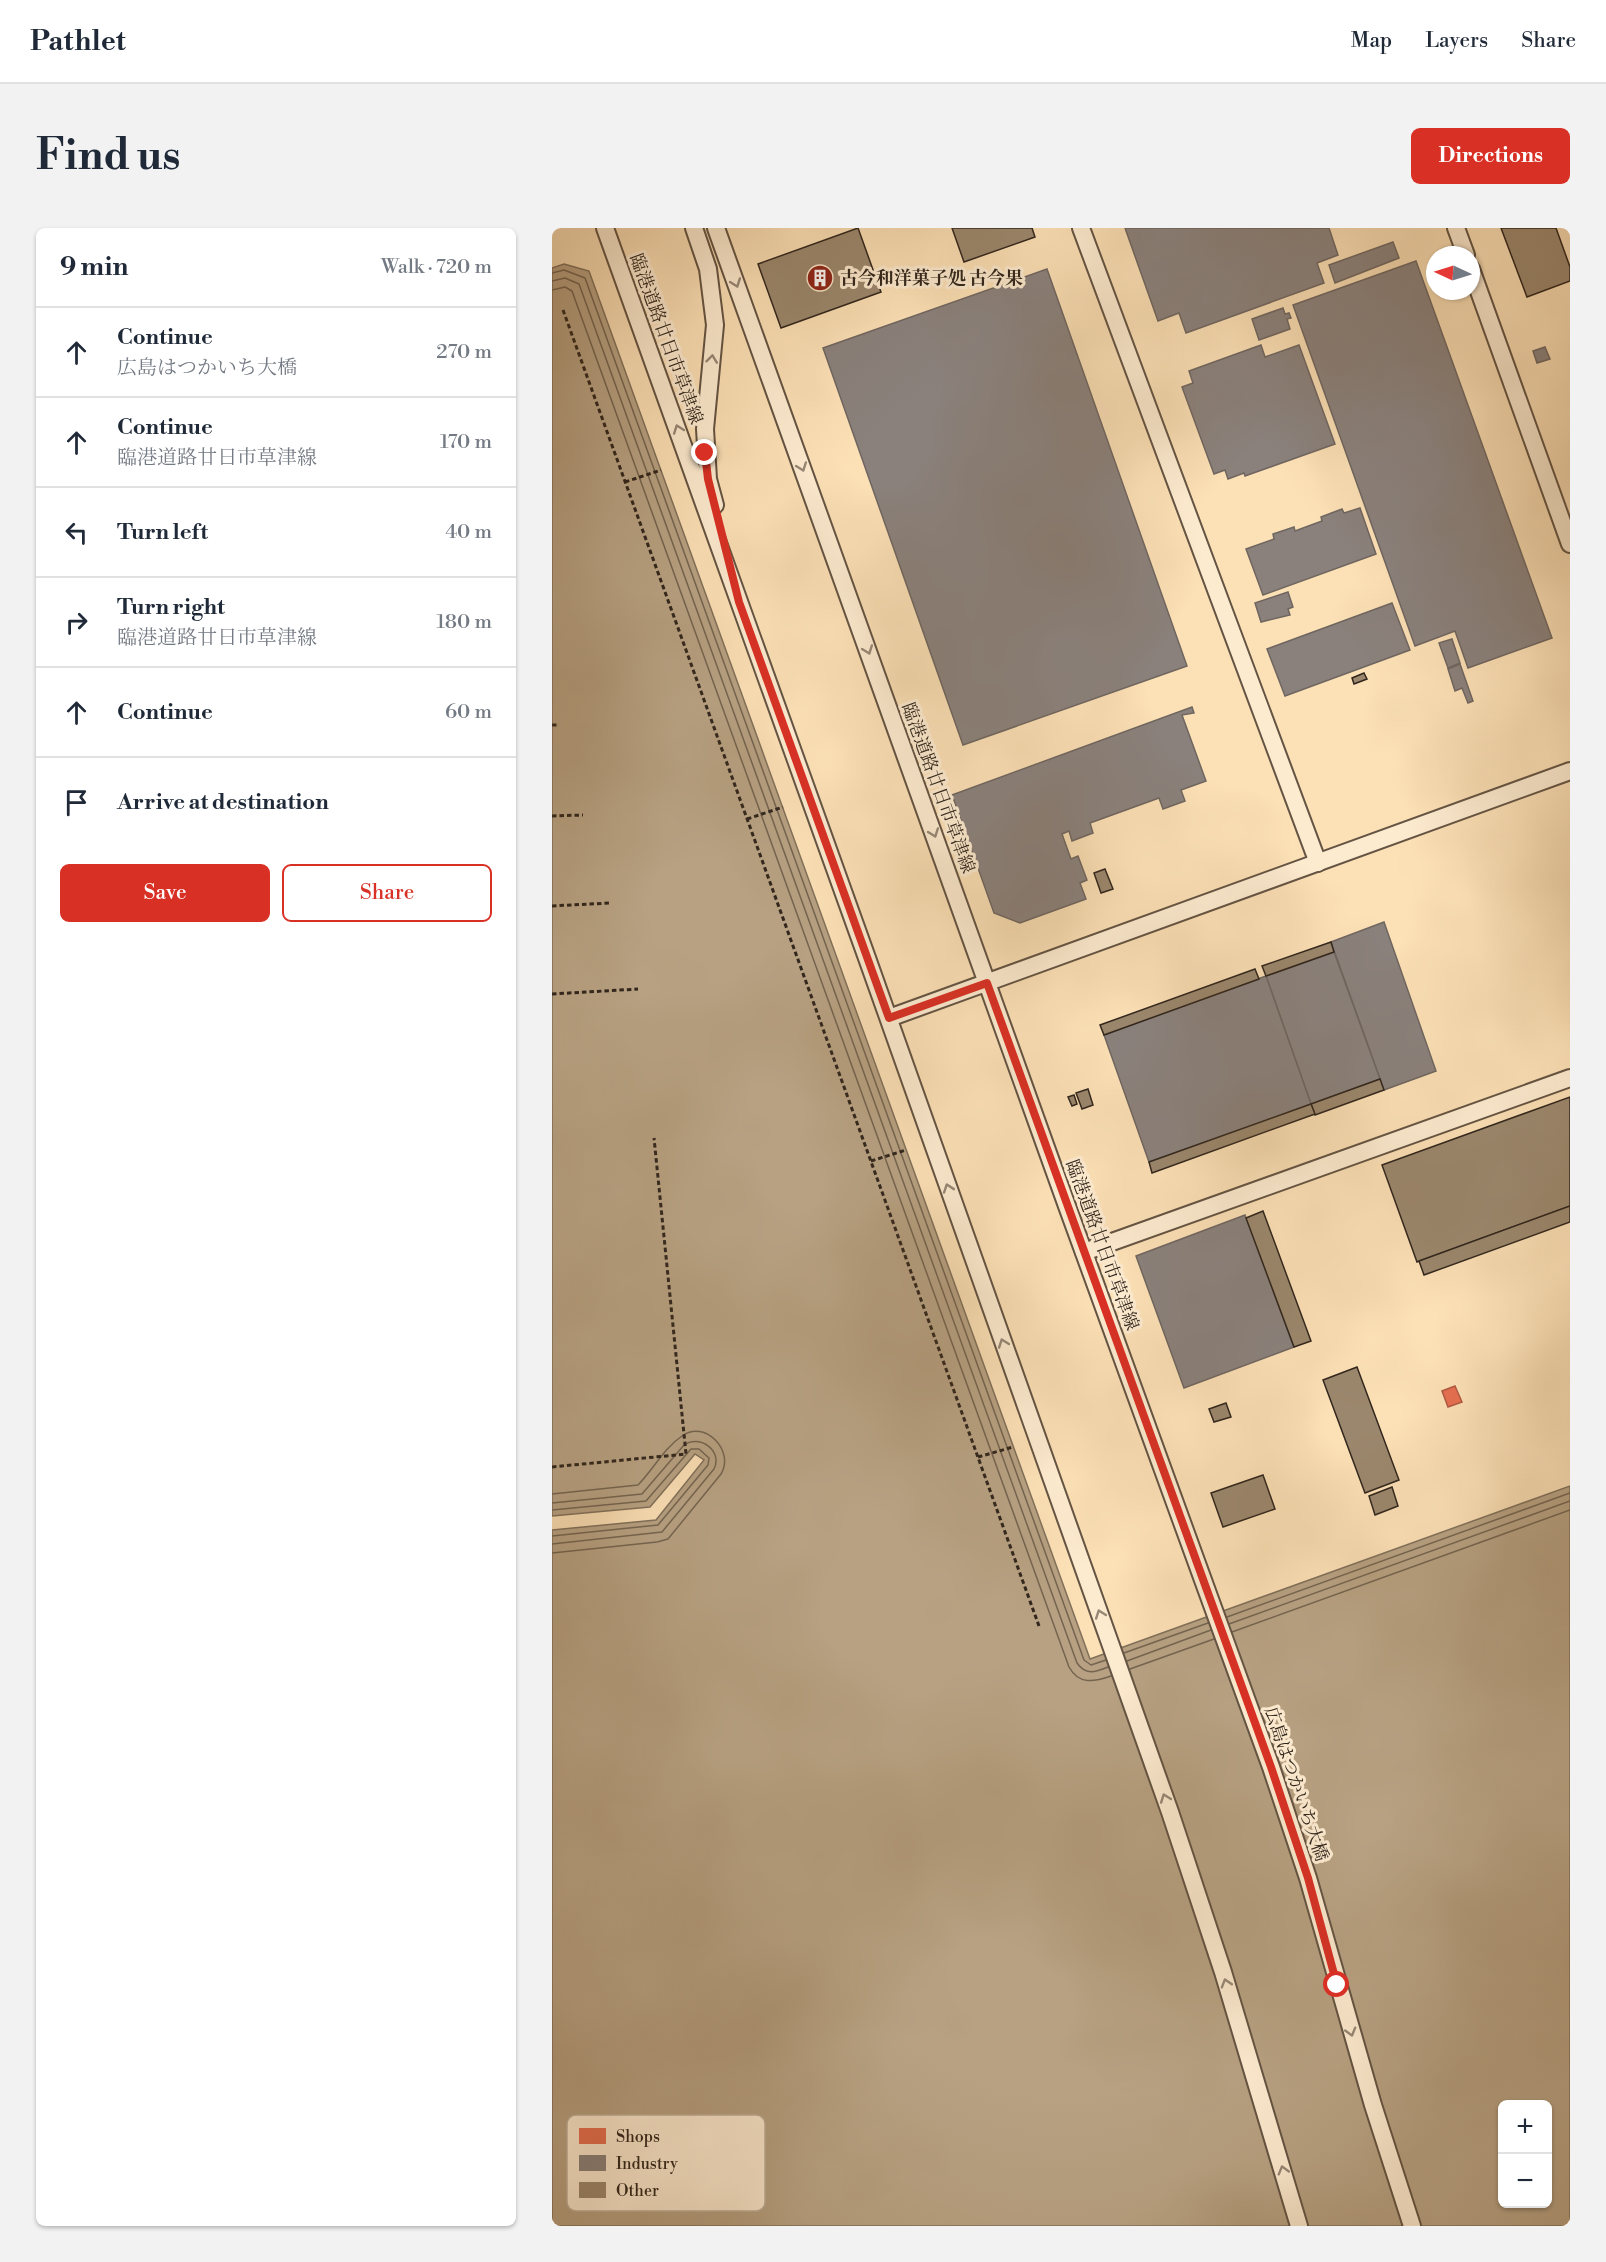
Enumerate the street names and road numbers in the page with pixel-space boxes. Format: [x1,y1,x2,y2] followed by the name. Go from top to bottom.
[624,250,708,428] street label: 臨港道路廿日市草津線
[896,699,980,877] street label: 臨港道路廿日市草津線
[1060,1156,1144,1334] street label: 臨港道路廿日市草津線
[1259,1704,1333,1864] street label: 広島はつかいち大橋

